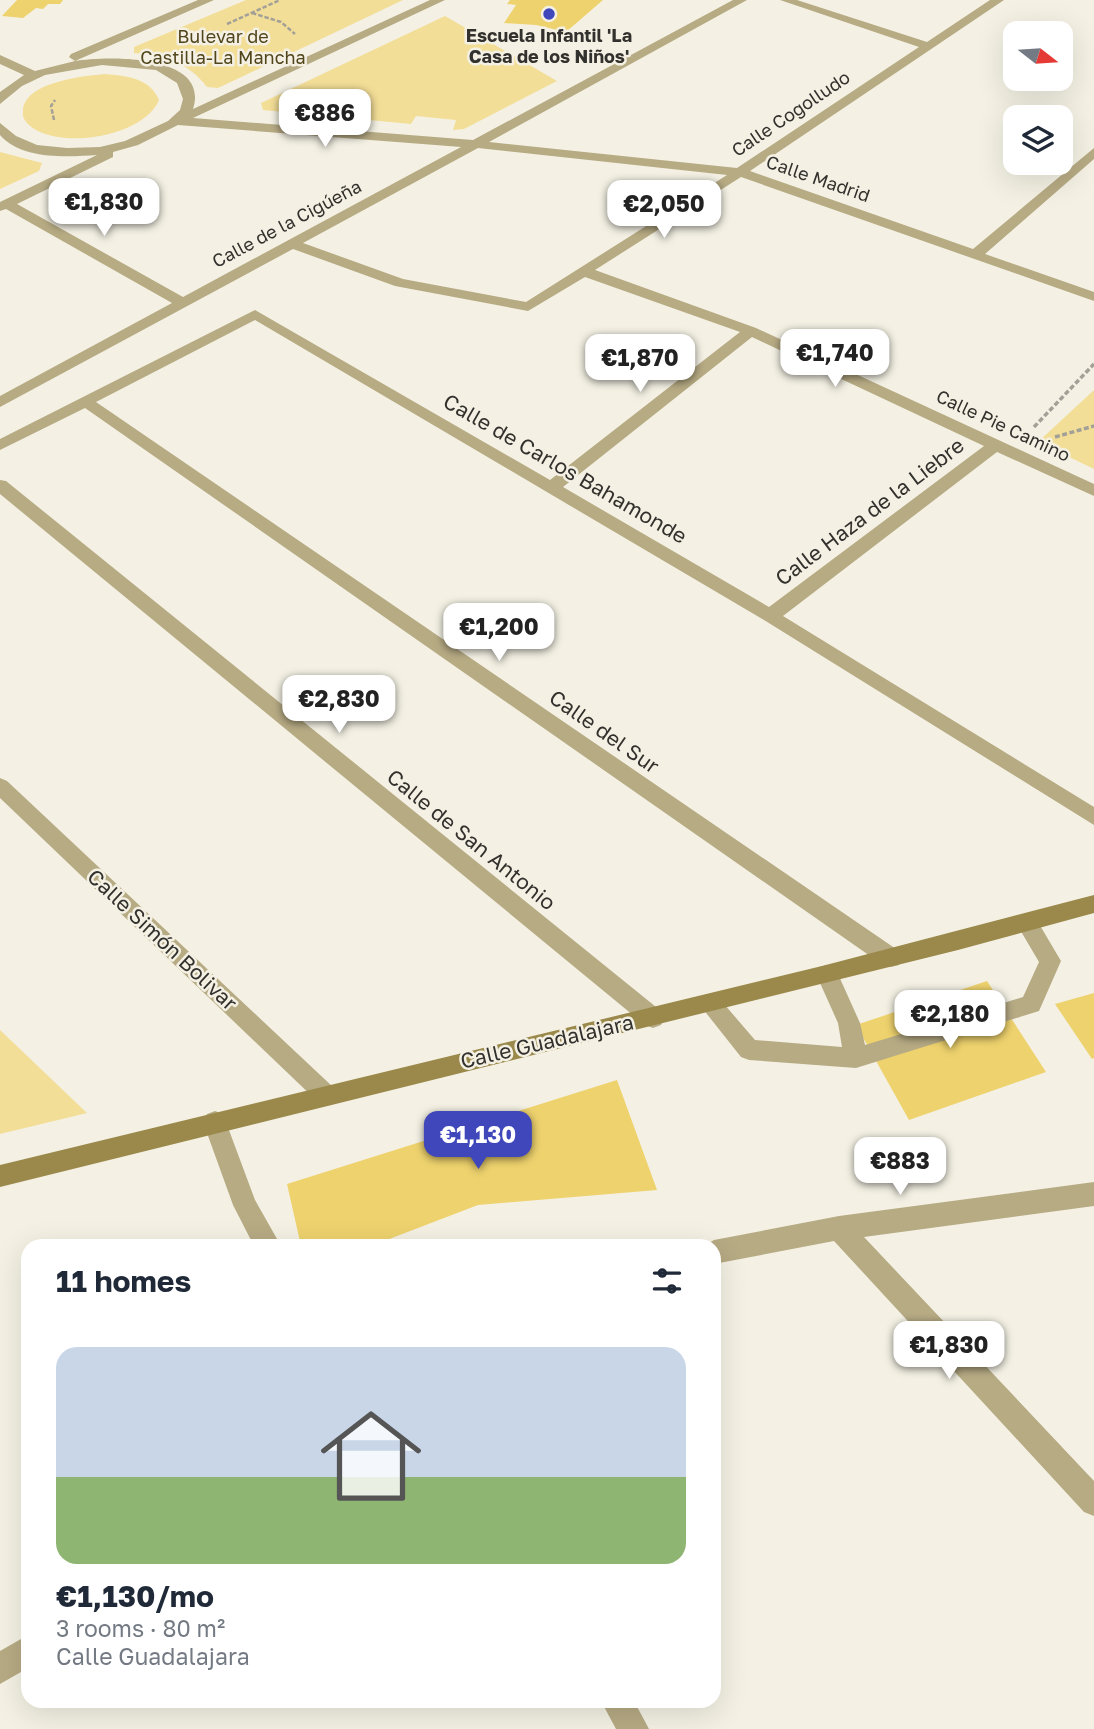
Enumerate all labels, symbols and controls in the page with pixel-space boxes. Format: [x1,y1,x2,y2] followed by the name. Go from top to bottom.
[541,6,557,22] marker: Escuela Infantil 'La Casa de los Niños'
[1003,21,1073,91] north arrow
[1003,21,1073,175] map controls
[466,24,632,67] place label: Escuela Infantil 'La Casa de los Niños'
[140,25,306,68] park label: Bulevar de Castilla-La Mancha
[727,65,854,161] street label: Calle Cogolludo
[284,90,366,149] pin: €886
[295,98,355,126] text: €886
[1003,105,1073,175] button: layers
[764,150,873,206] street label: Calle Madrid
[208,174,365,272] street label: Calle de la Cigúeña
[47,178,161,238] pin: €1,830
[607,180,721,240] pin: €2,050
[64,187,144,215] text: €1,830
[623,189,705,217] text: €2,050
[778,330,892,389] pin: €1,740
[583,334,697,394] pin: €1,870
[796,338,874,366] text: €1,740
[601,343,679,371] text: €1,870
[933,384,1074,466] street label: Calle Pie Camino
[439,388,692,549] street label: Calle de Carlos Bahamonde
[770,432,969,591] street label: Calle Haza de la Liebre
[442,604,556,663] pin: €1,200
[459,612,539,640] text: €1,200
[282,676,396,735] pin: €2,830
[298,684,380,712] text: €2,830
[545,684,665,779] street label: Calle del Sur
[382,763,561,915] street label: Calle de San Antonio
[82,863,243,1015] street label: Calle Simón Bolivar
[893,990,1007,1050] pin: €2,180
[910,999,990,1027] text: €2,180
[458,1008,636,1074] street label: Calle Guadalajara
[421,1112,535,1171] pin: €1,130
[440,1120,516,1148] text: €1,130
[859,1138,941,1197] pin: €883
[870,1146,930,1174] text: €883
[648,1262,686,1300] icon: filters
[56,1263,191,1299] text: 11 homes
[892,1322,1006,1381] pin: €1,830
[909,1330,989,1358] text: €1,830
[308,1393,434,1519] icon: home
[56,1578,214,1614] text: €1,130/mo
[56,1614,225,1642] text: 3 rooms · 80 m²
[56,1642,250,1670] text: Calle Guadalajara

